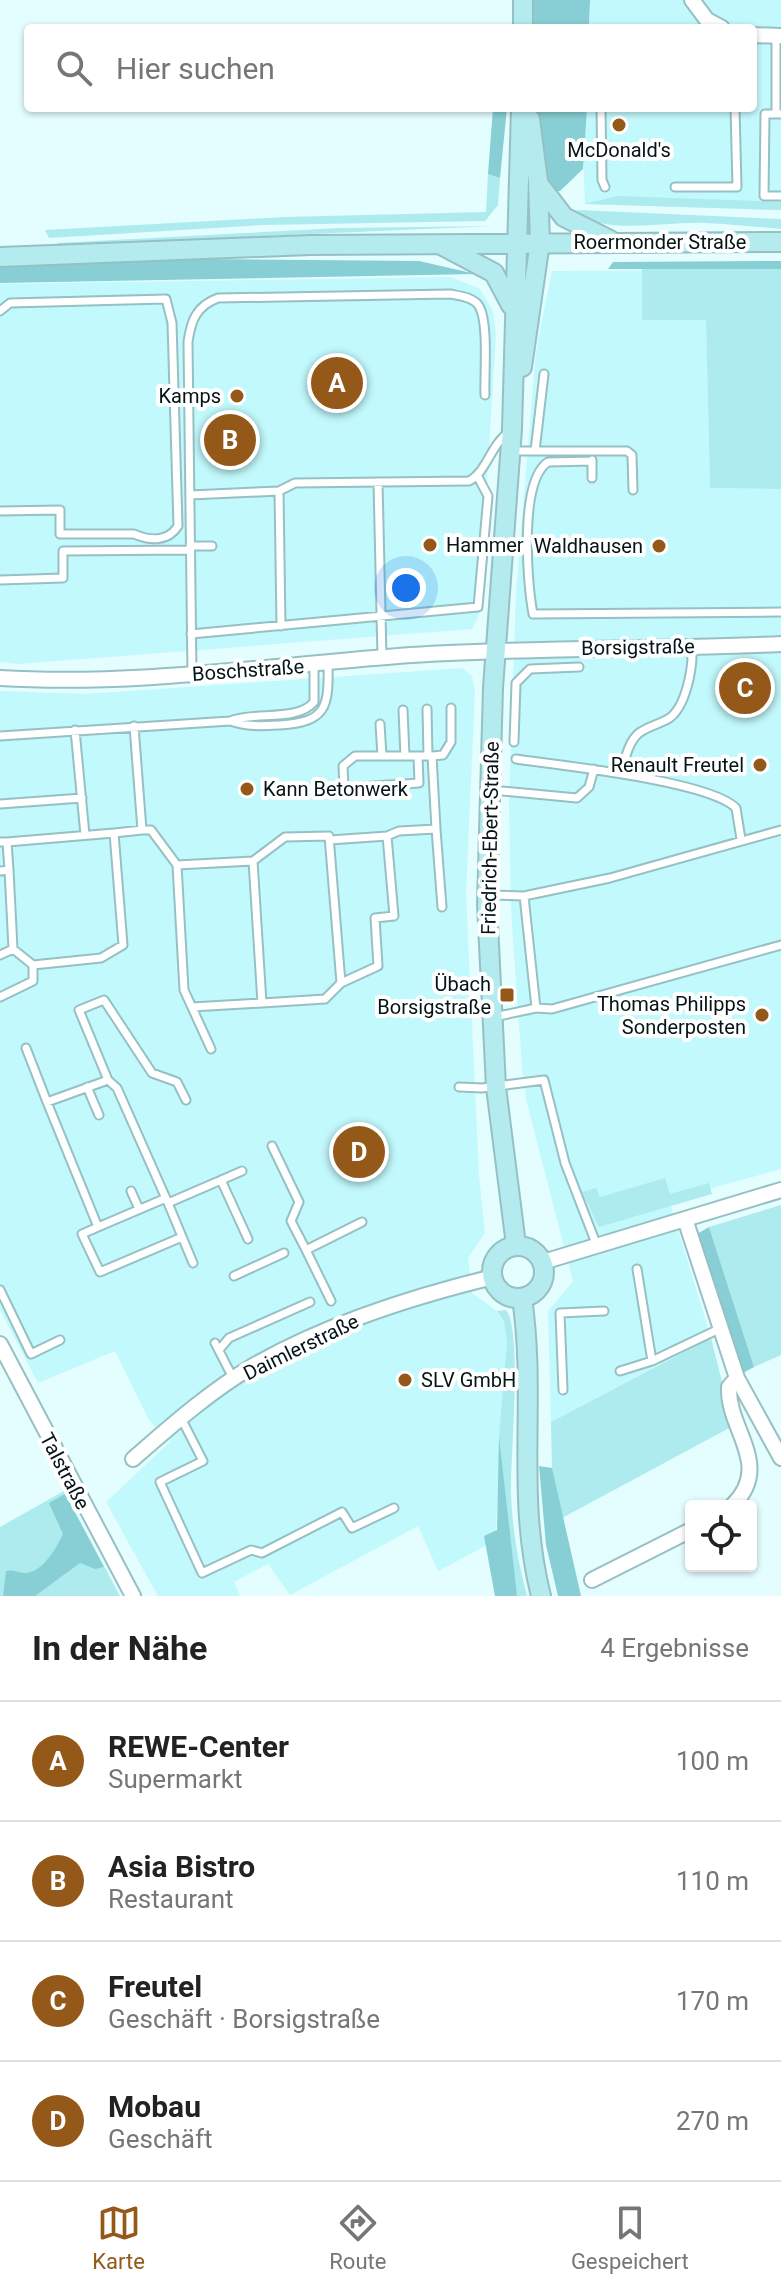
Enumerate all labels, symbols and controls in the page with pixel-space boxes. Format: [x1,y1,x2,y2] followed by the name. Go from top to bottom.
[24,24,757,112] search box
[52,46,96,90] icon: search
[116,51,275,86] text: Hier suchen
[610,116,628,134] marker: McDonald's
[567,138,671,162] place label: McDonald's
[574,230,746,254] street label: Roermonder Straße
[311,353,363,413] pin: A
[158,384,221,408] place label: Kamps
[228,387,246,405] marker: Kamps
[204,410,256,470] pin: B
[446,533,524,557] place label: Hammer
[534,534,643,558] place label: Waldhausen
[421,536,439,554] marker: Hammer
[650,537,668,555] marker: Waldhausen
[386,568,426,608] your location
[581,634,695,660] street label: Borsigstraße
[191,654,305,686] street label: Boschstraße
[719,658,771,718] pin: C
[476,741,504,935] street label: Friedrich-Ebert-Straße
[611,753,744,777] place label: Renault Freutel
[751,756,769,774] marker: Renault Freutel
[263,777,409,801] place label: Kann Betonwerk
[238,780,256,798] marker: Kann Betonwerk
[377,972,491,1019] place label: Übach Borsigstraße
[498,986,516,1004] marker: Übach Borsigstraße
[597,992,746,1039] place label: Thomas Philipps Sonderposten
[753,1006,771,1024] marker: Thomas Philipps Sonderposten
[333,1122,385,1182] pin: D
[239,1309,363,1385] street label: Daimlerstraße
[421,1368,516,1392] place label: SLV GmbH
[396,1371,414,1389] marker: SLV GmbH
[35,1429,95,1513] street label: Talstraße
[685,1500,757,1572] map controls
[685,1500,757,1572] button: locate
[32,1628,207,1668] text: In der Nähe
[600,1633,749,1663] text: 4 Ergebnisse
[108,1729,289,1764] text: REWE-Center
[49,1746,67,1776] text: A
[676,1746,749,1776] text: 100 m
[108,1764,242,1794] text: Supermarkt
[108,1849,255,1884] text: Asia Bistro
[50,1866,66,1896] text: B
[676,1866,749,1896] text: 110 m
[108,1884,234,1914] text: Restaurant
[108,1969,202,2004] text: Freutel
[49,1986,67,2016] text: C
[676,1986,749,2016] text: 170 m
[108,2004,380,2034] text: Geschäft · Borsigstraße
[108,2089,201,2124] text: Mobau
[50,2106,66,2136] text: D
[676,2106,749,2136] text: 270 m
[108,2124,213,2154] text: Geschäft
[92,2201,145,2274] tab: Karte
[329,2201,386,2274] tab: Route
[571,2201,689,2274] tab: Gespeichert

